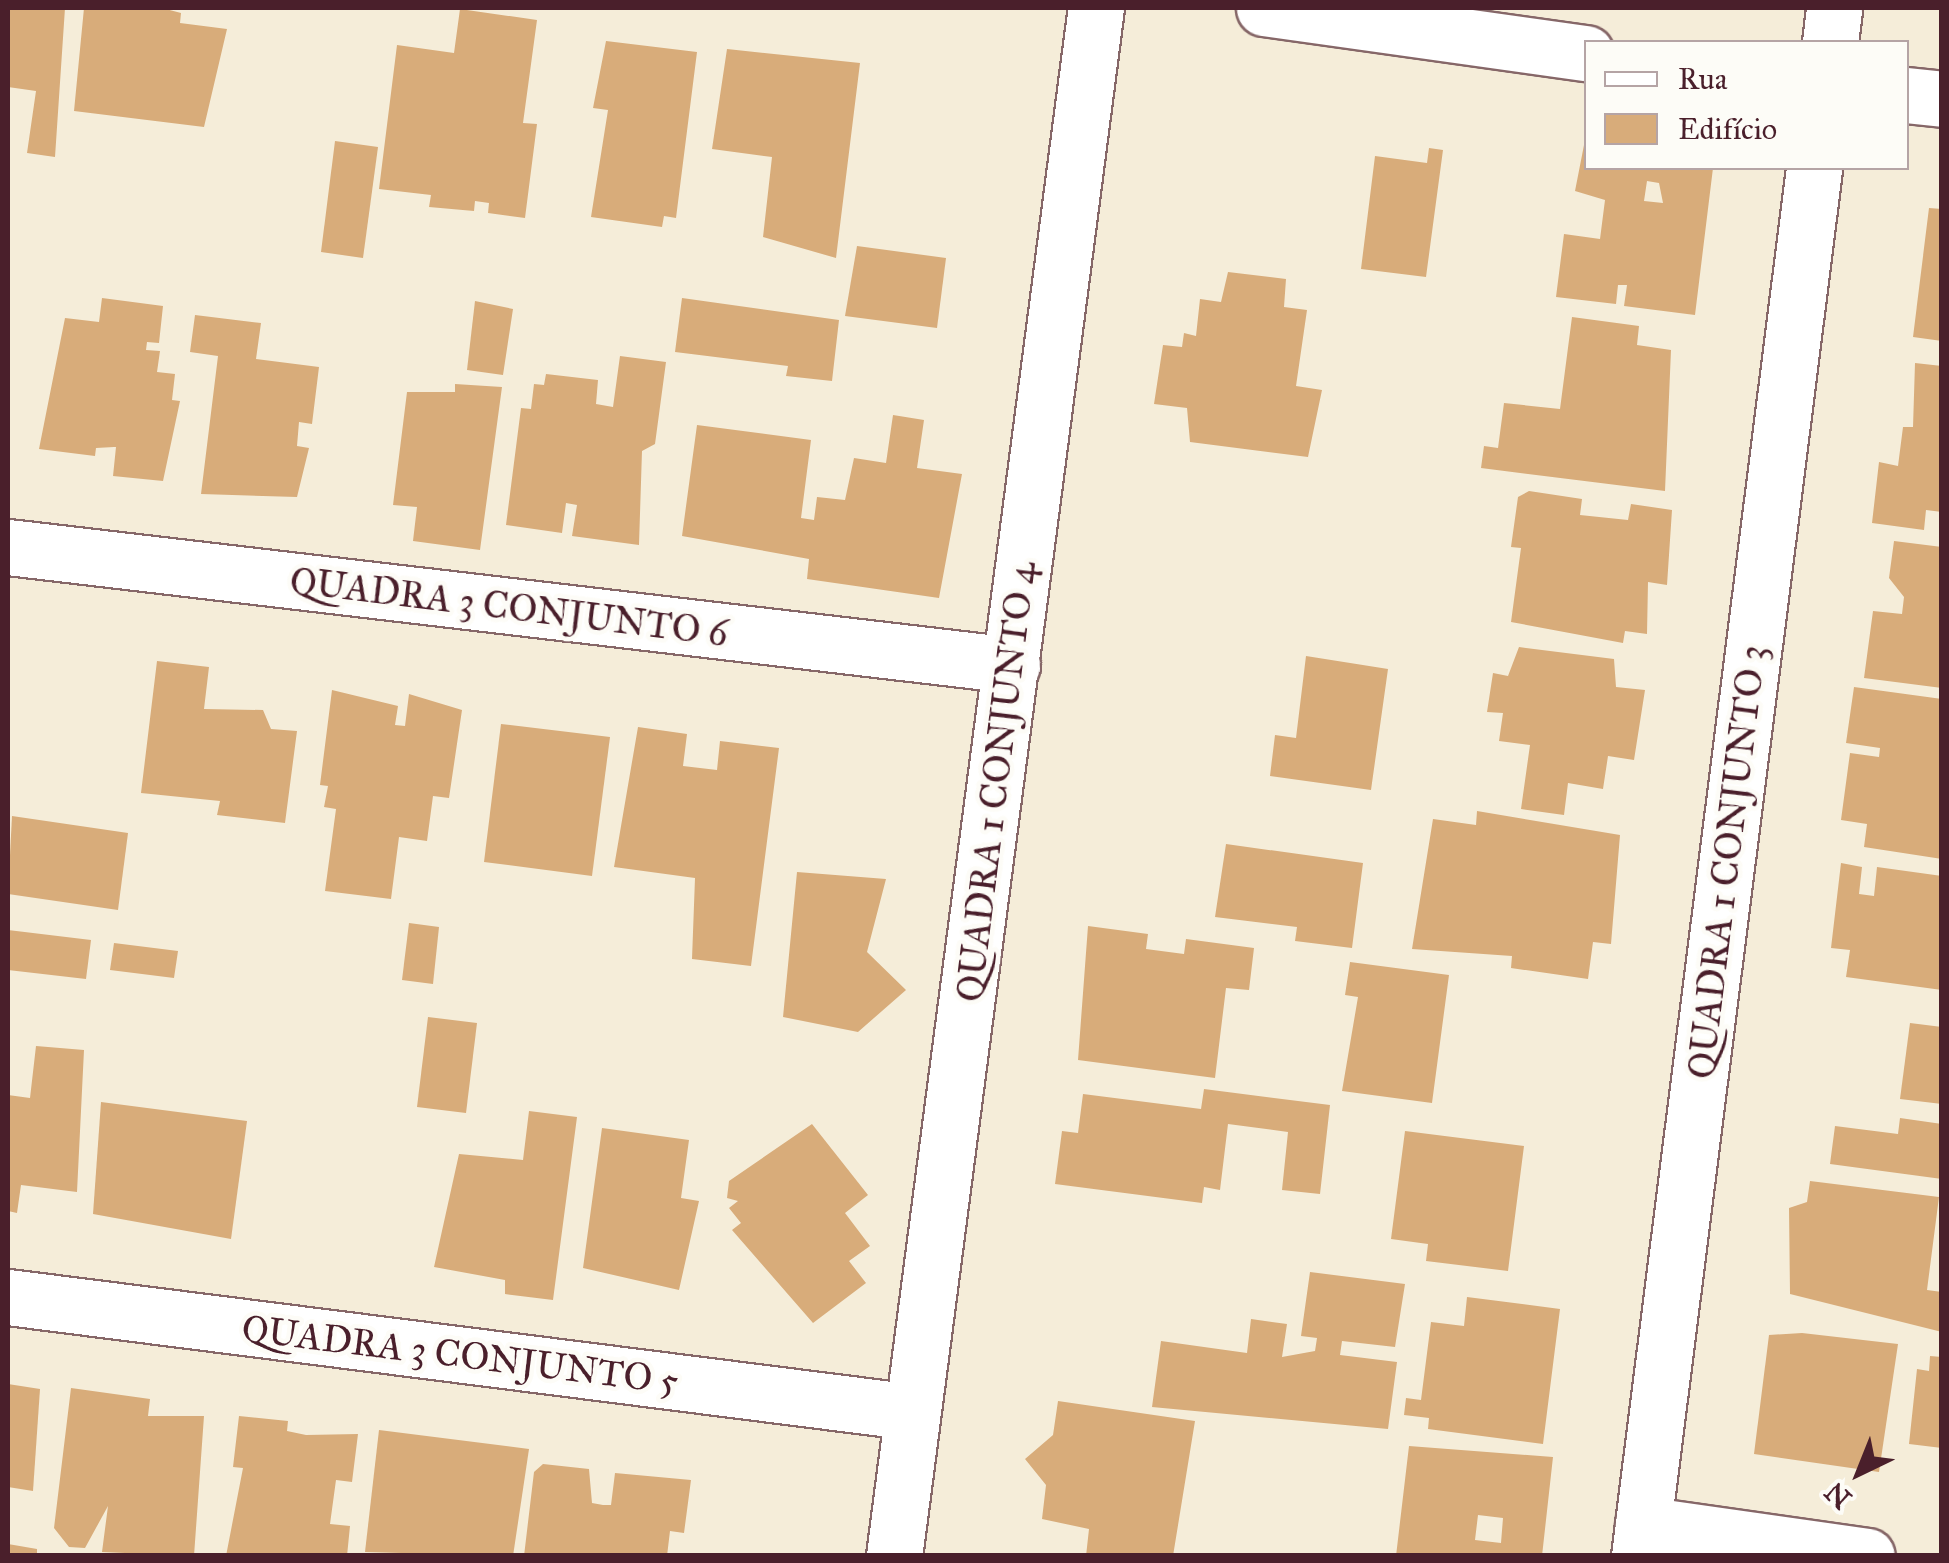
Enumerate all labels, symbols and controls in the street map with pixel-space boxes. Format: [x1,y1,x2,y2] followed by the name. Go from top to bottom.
[1584,40,1909,170] legend
[1678,61,1728,97] text: Rua
[1678,111,1777,147] text: Edifício
[287,557,731,657] street label: QUADRA 3 CONJUNTO 6
[946,560,1046,1004] street label: QUADRA 1 CONJUNTO 4
[1678,643,1776,1081] street label: QUADRA 1 CONJUNTO 3
[239,1306,681,1404] street label: QUADRA 3 CONJUNTO 5
[1809,1423,1909,1523] north arrow
[1818,1474,1859,1516] text: N

